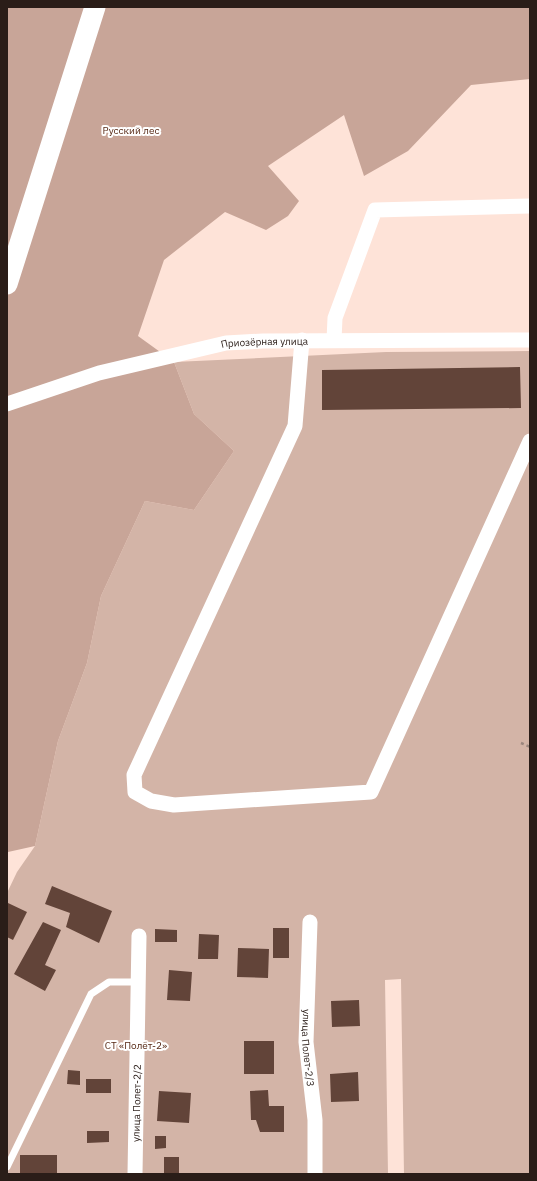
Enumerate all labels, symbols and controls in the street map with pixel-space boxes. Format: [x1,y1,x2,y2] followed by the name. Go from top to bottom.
[103,124,159,137] park label: Русский лес
[220,335,309,351] street label: Приозёрная улица
[299,1009,317,1087] street label: улица Полет-2/3
[105,1039,167,1052] park label: СТ «Полёт-2»
[130,1064,144,1142] street label: улица Полет-2/2

